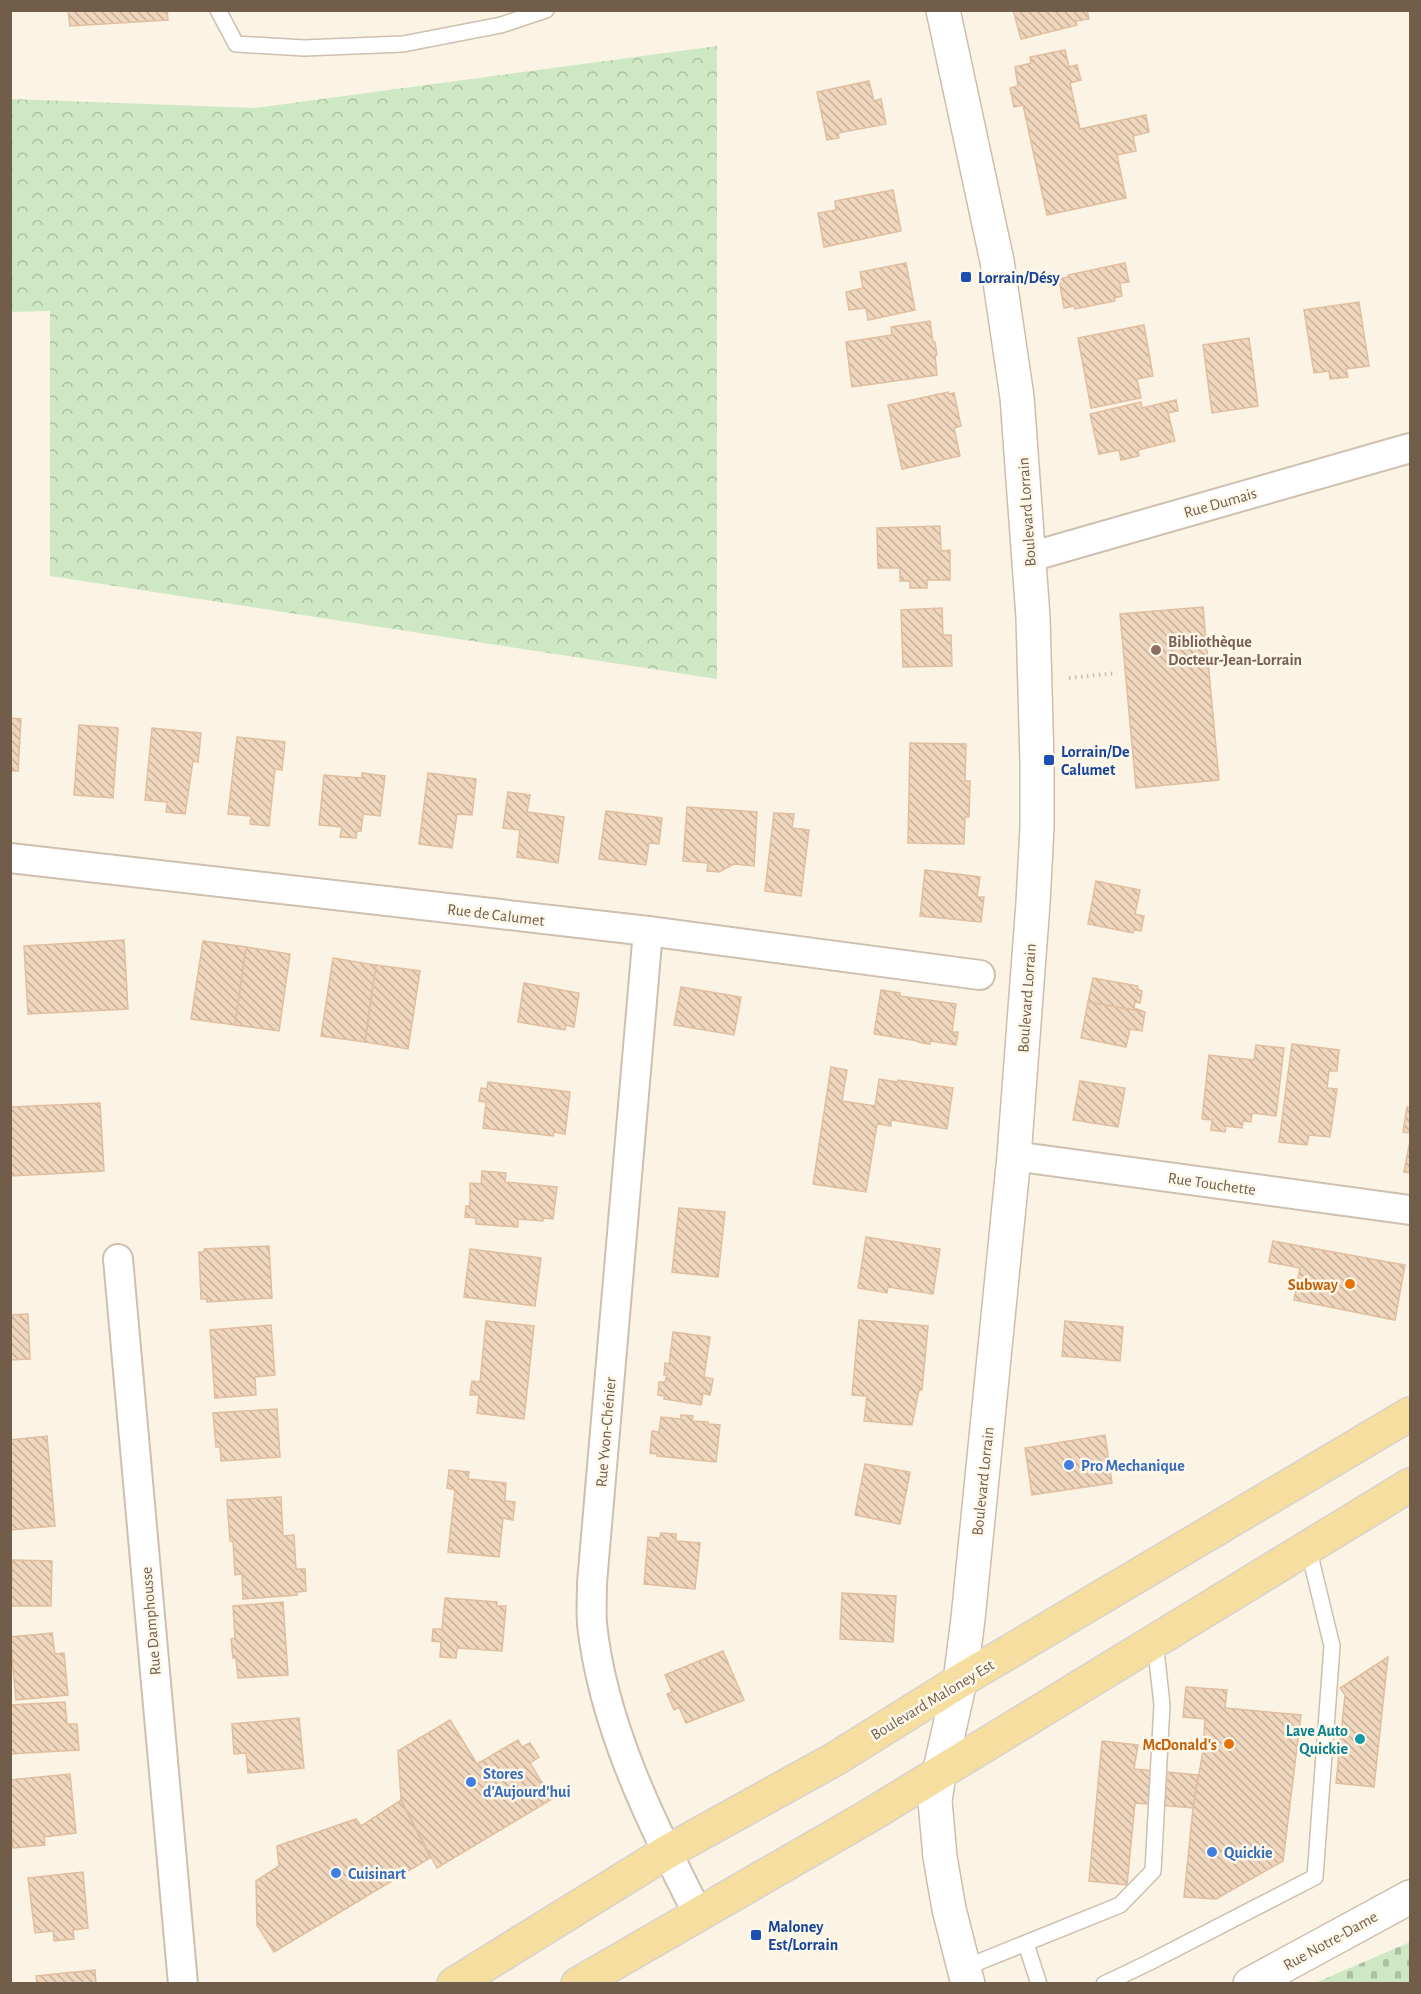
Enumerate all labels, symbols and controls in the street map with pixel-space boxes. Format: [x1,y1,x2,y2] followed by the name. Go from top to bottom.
[959,270,973,284] marker: Lorrain/Désy
[978,270,1061,287] place label: Lorrain/Désy
[1015,457,1039,567] street label: Boulevard Lorrain
[1182,485,1259,521] street label: Rue Dumais
[1168,634,1302,668] place label: Bibliothèque Docteur-Jean-Lorrain
[1149,643,1163,657] marker: Bibliothèque Docteur-Jean-Lorrain
[1061,744,1130,778] place label: Lorrain/De Calumet
[1042,753,1056,767] marker: Lorrain/De Calumet
[446,901,545,929] street label: Rue de Calumet
[1015,943,1039,1053] street label: Boulevard Lorrain
[1167,1170,1257,1198] street label: Rue Touchette
[1288,1277,1339,1294] place label: Subway
[1343,1277,1357,1291] marker: Subway
[593,1375,619,1488] street label: Rue Yvon-Chénier
[969,1426,997,1536] street label: Boulevard Lorrain
[1062,1458,1076,1472] marker: Pro Mechanique
[1081,1458,1185,1474] place label: Pro Mechanique
[138,1566,164,1676] street label: Rue Damphousse
[868,1657,998,1744] street label: Boulevard Maloney Est
[1286,1723,1348,1758] place label: Lave Auto Quickie
[1353,1732,1367,1746] marker: Lave Auto Quickie
[1142,1737,1217,1753] place label: McDonald's
[1222,1737,1236,1751] marker: McDonald's
[483,1766,571,1801] place label: Stores d'Aujourd'hui
[464,1775,478,1789] marker: Stores d'Aujourd'hui
[1205,1845,1219,1859] marker: Quickie
[1224,1845,1273,1862] place label: Quickie
[329,1866,343,1880] marker: Cuisinart
[348,1866,407,1882] place label: Cuisinart
[1281,1908,1380,1973] street label: Rue Notre-Dame
[768,1919,838,1953] place label: Maloney Est/Lorrain
[749,1928,763,1942] marker: Maloney Est/Lorrain

